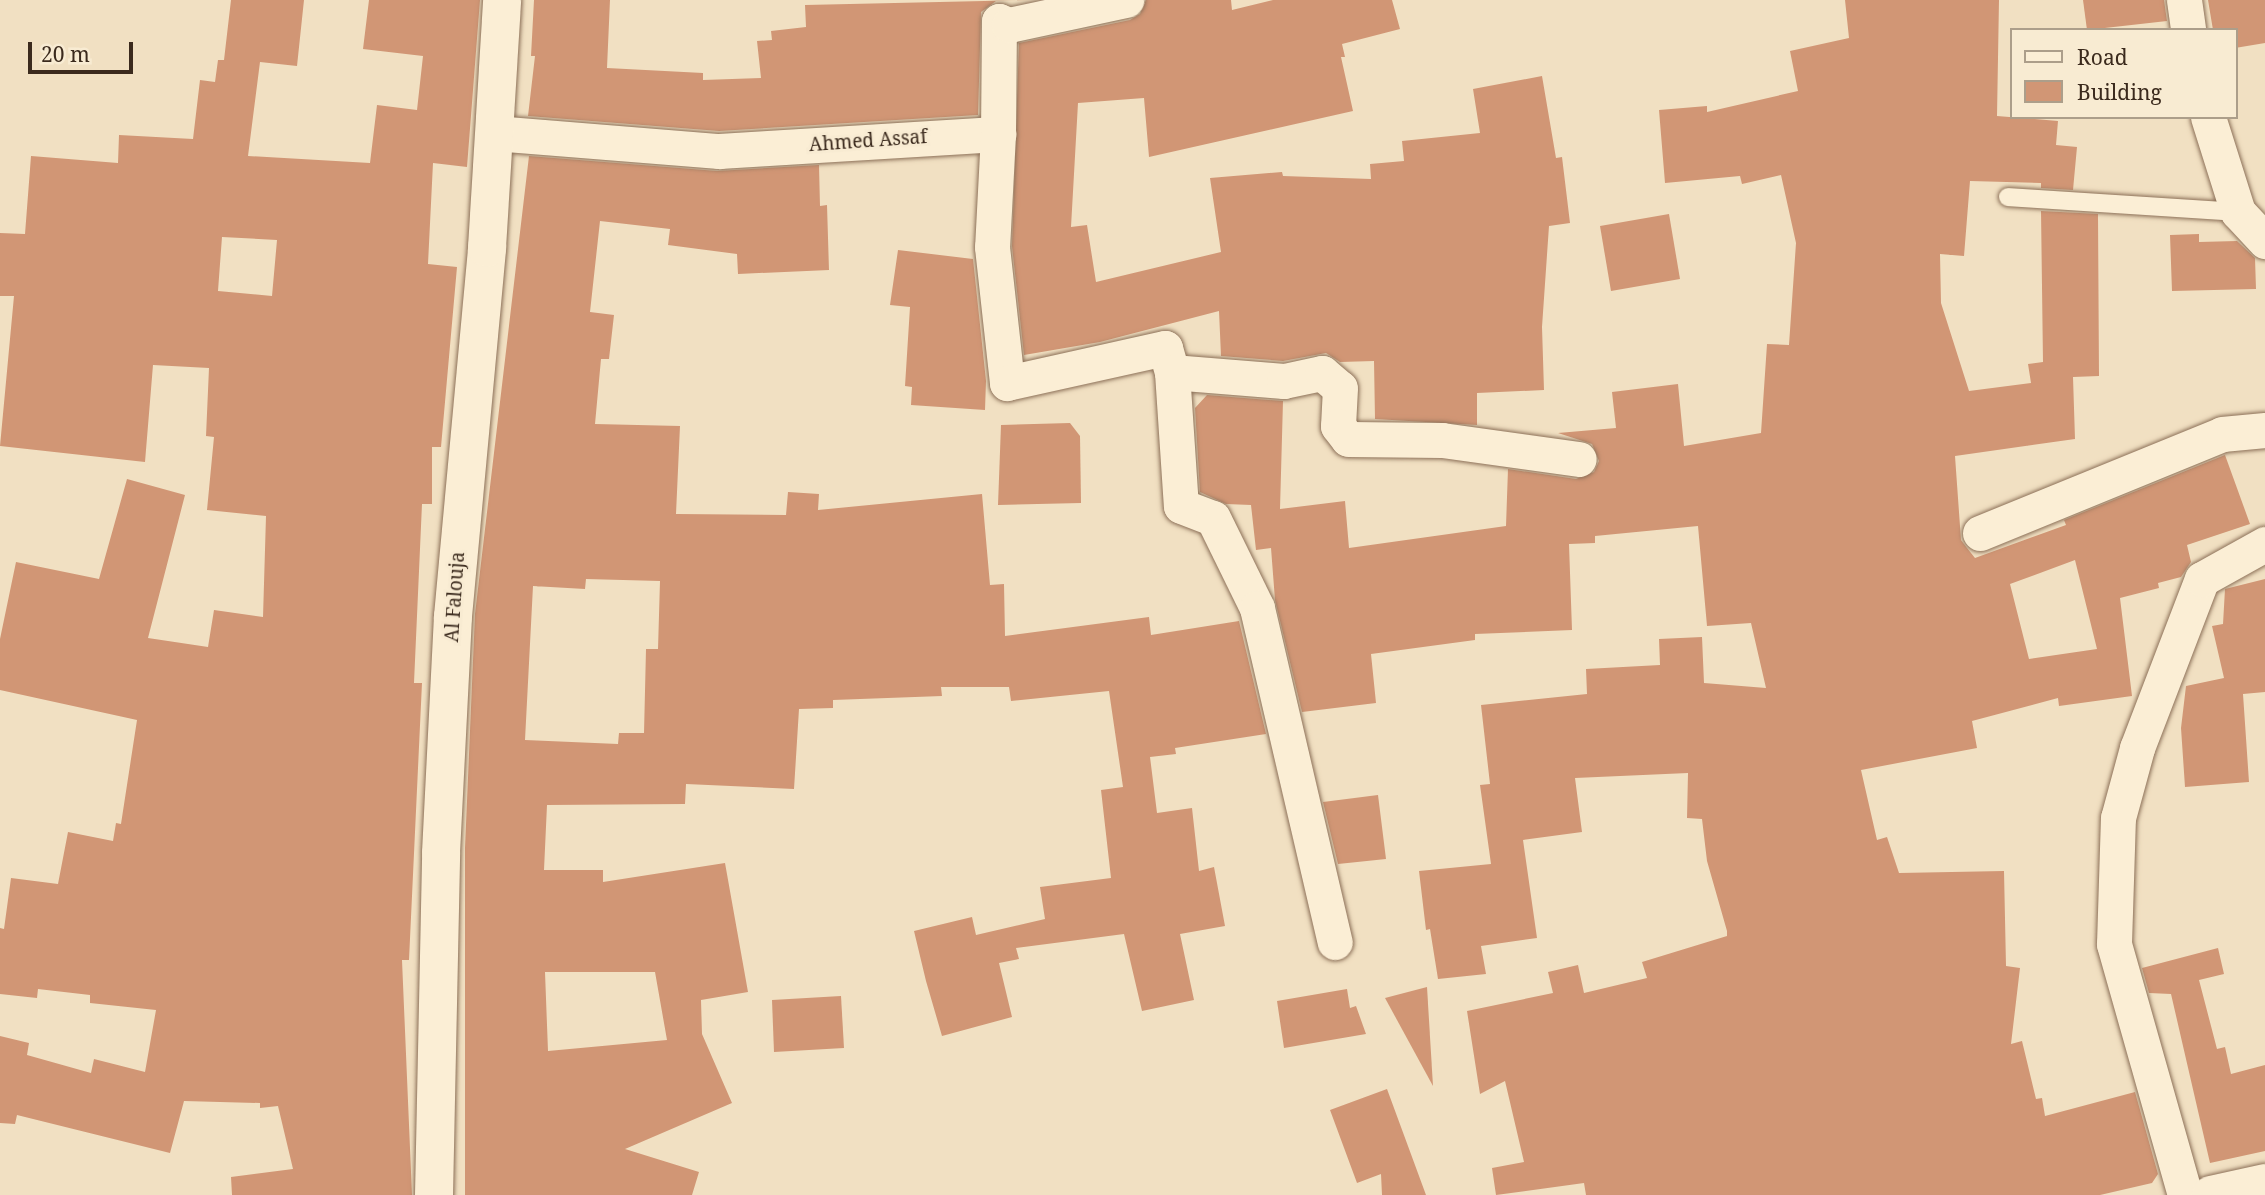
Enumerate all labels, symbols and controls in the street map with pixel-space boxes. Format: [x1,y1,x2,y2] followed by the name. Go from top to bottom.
[32,28,136,72] scale bar
[2010,28,2237,119] legend
[41,40,90,68] text: 20 m
[2077,43,2128,71] text: Road
[2077,78,2162,106] text: Building
[808,125,928,157] street label: Ahmed Assaf
[440,551,470,643] street label: Al Falouja

